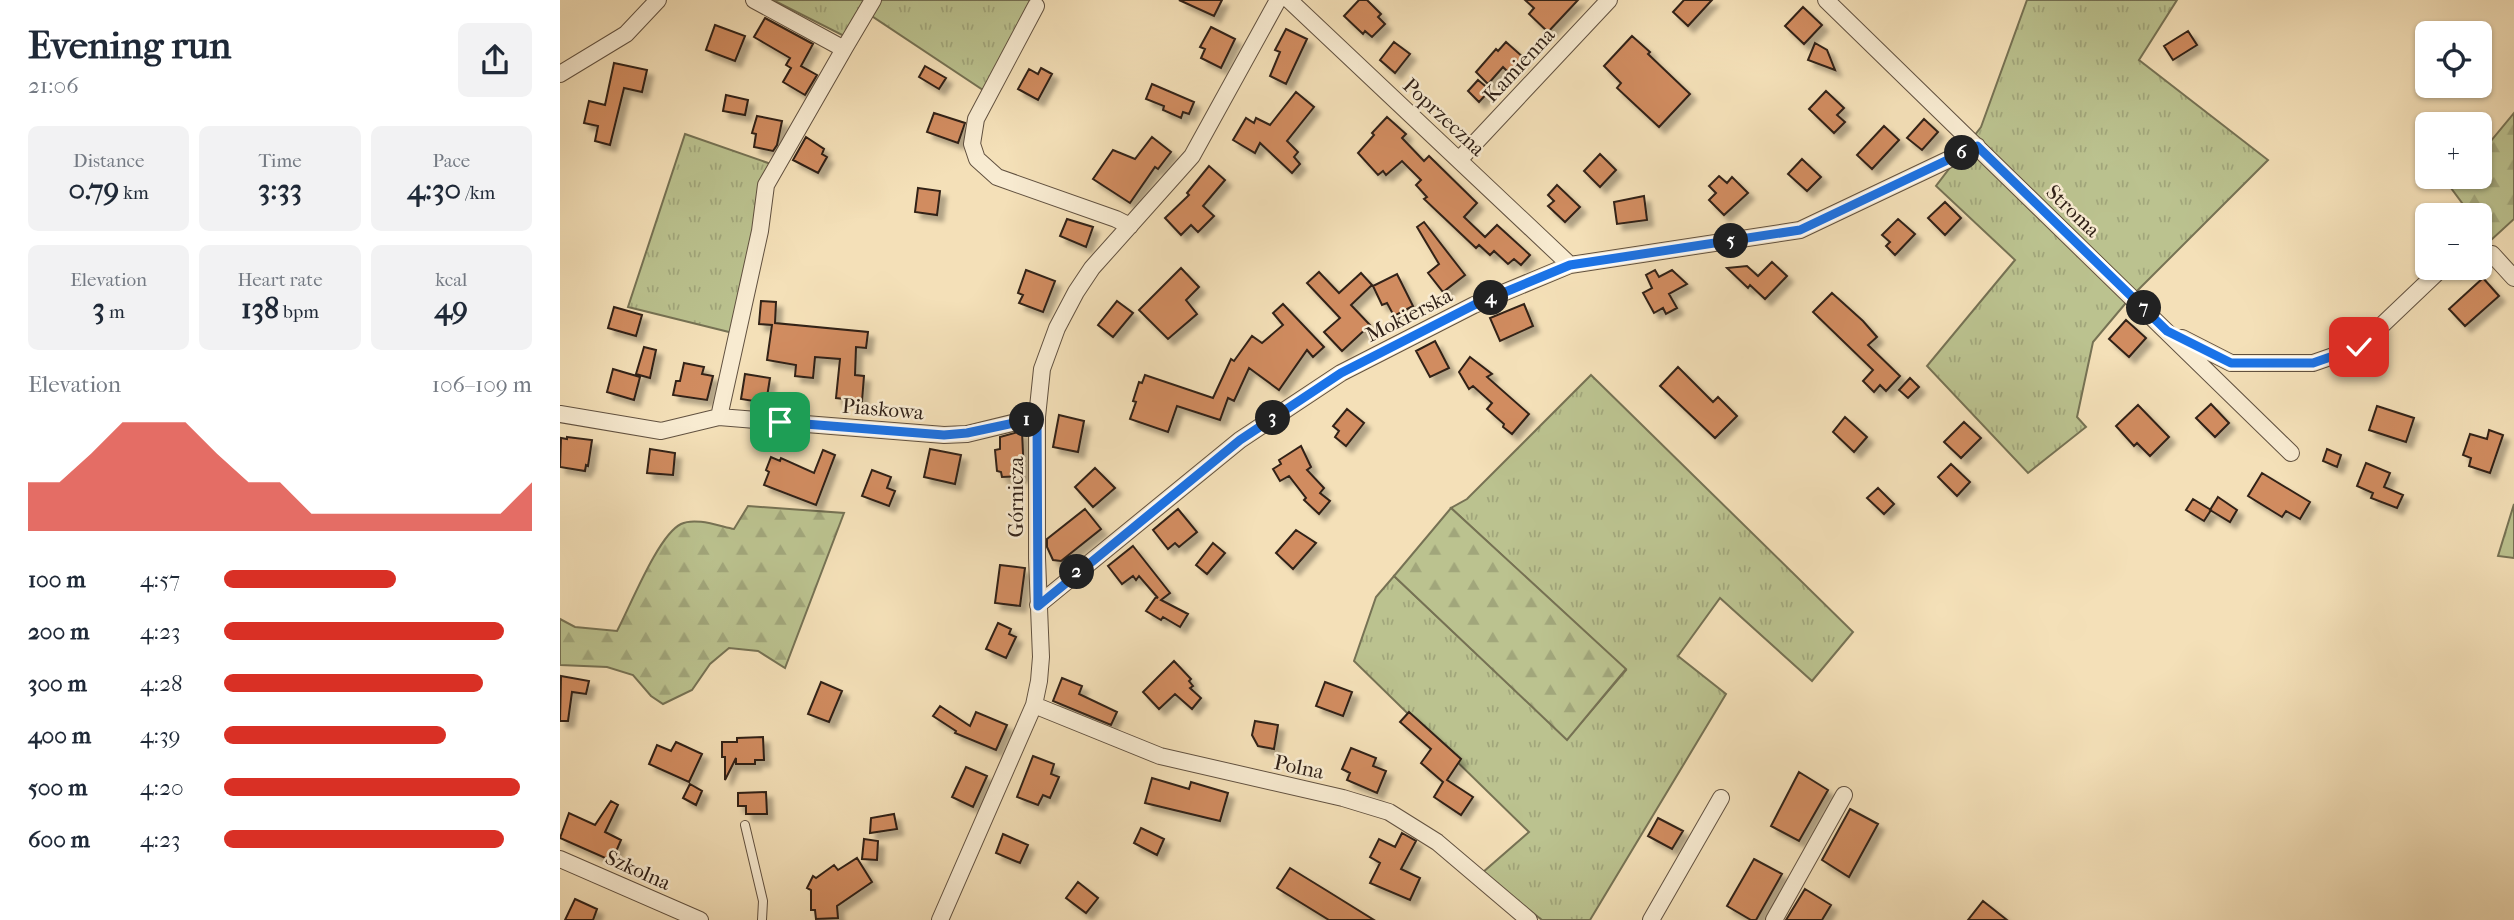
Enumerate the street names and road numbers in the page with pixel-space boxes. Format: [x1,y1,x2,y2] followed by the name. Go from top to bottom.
[1478,23,1560,107] street label: Kamienna
[1398,73,1490,161] street label: Poprzeczna
[2041,180,2105,242] street label: Stroma
[1362,283,1457,347] street label: Mokierska
[841,393,925,425] street label: Piaskowa
[1004,456,1028,537] street label: Górnicza
[1272,750,1326,784] street label: Polna
[602,845,675,895] street label: Szkolna

